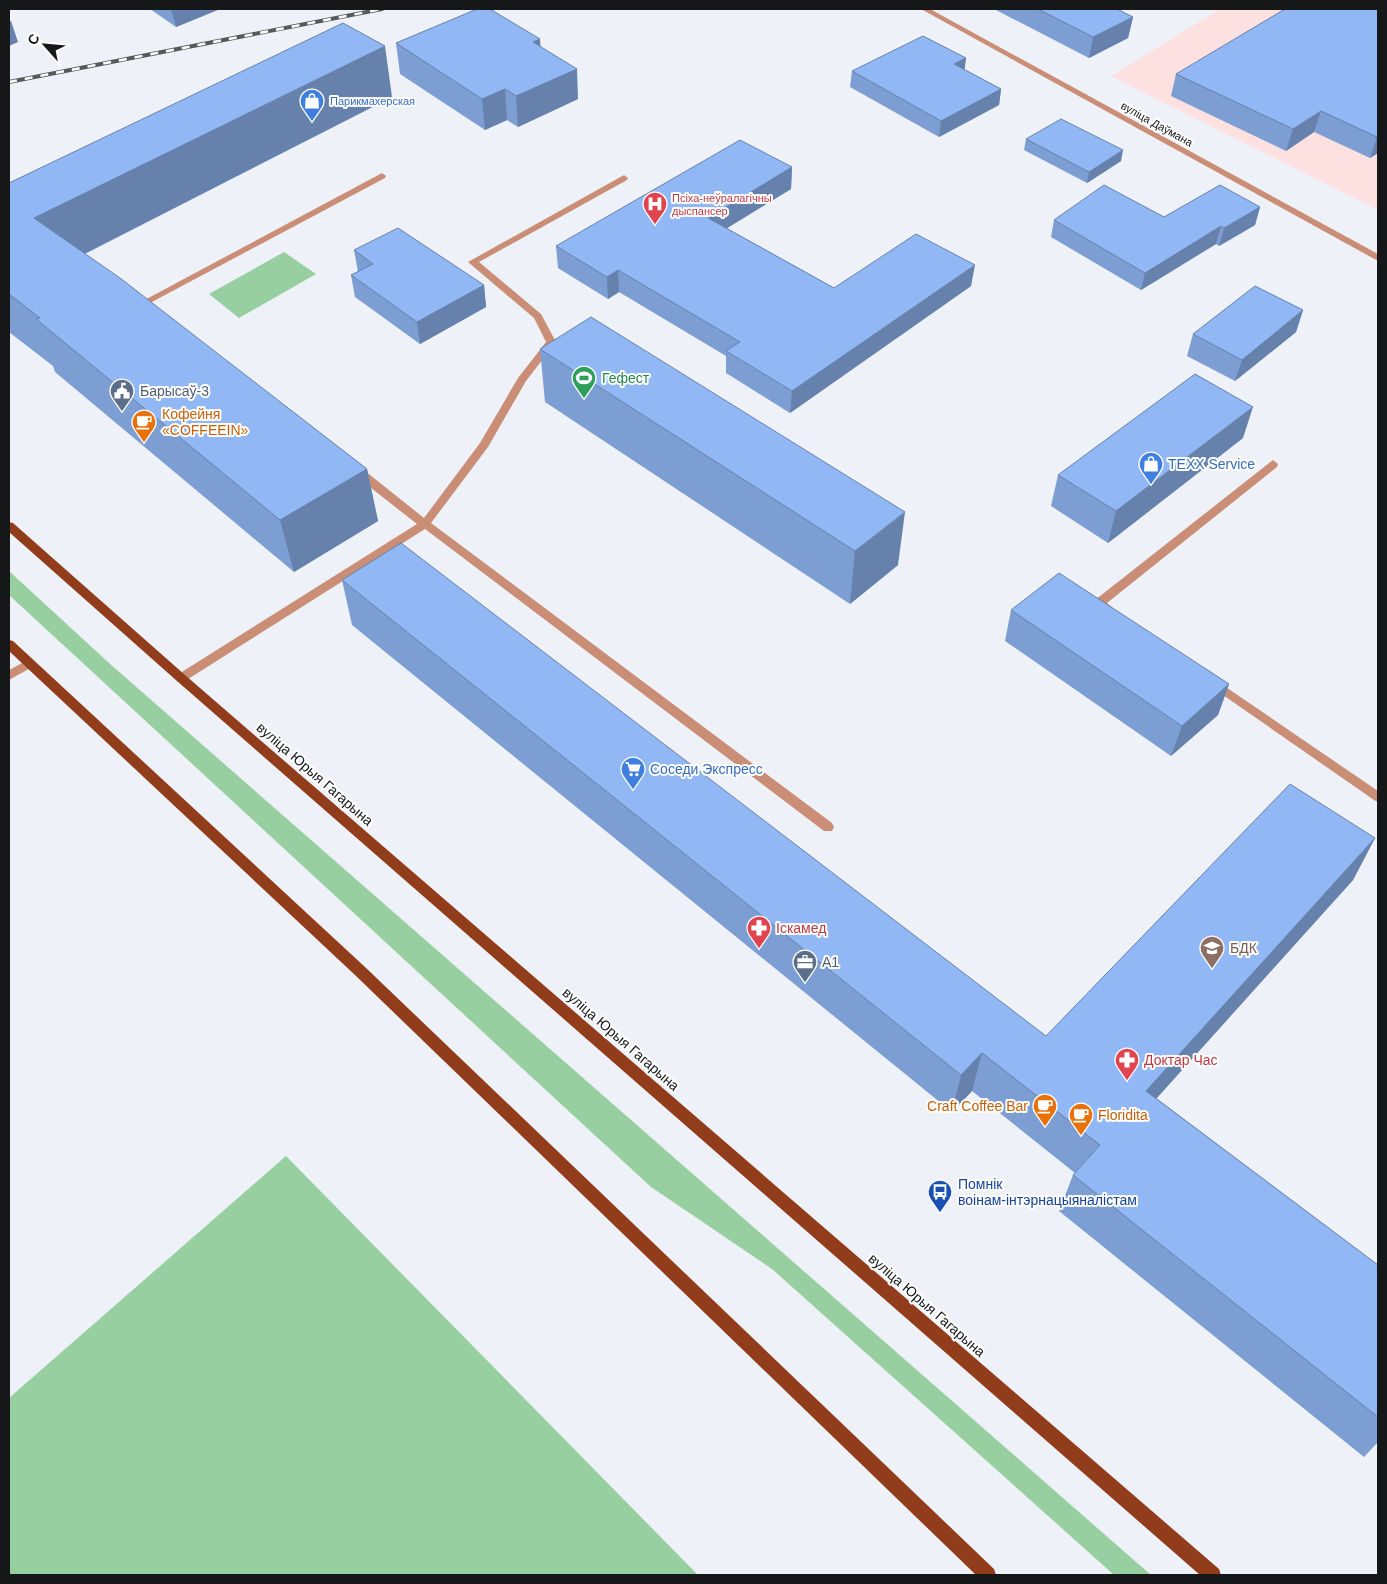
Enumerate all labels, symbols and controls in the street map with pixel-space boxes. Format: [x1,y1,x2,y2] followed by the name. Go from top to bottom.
[20,20,70,70] north arrow
[24,31,43,47] text: С
[299,88,325,122] shop icon: Парикмахерская
[330,95,415,107] place label: Парикмахерская
[1119,99,1196,149] street label: вуліца Даўмана
[642,191,668,225] hospital icon: Псіха-неўралагічны дыспансер
[672,192,772,217] place label: Псіха-неўралагічны дыспансер
[571,365,597,399] sports icon: Гефест
[602,370,650,386] place label: Гефест
[109,378,135,412] public building icon: Барысаў-3
[140,383,209,399] place label: Барысаў-3
[162,406,249,438] place label: Кофейня «COFFEEIN»
[131,409,157,443] cafe icon: Кофейня «COFFEEIN»
[1138,451,1164,485] shop icon: TEXX Service
[1168,456,1255,472] place label: TEXX Service
[254,719,377,829] street label: вуліца Юрыя Гагарына
[620,756,646,790] supermarket icon: Соседи Экспресс
[650,761,763,777] place label: Соседи Экспресс
[746,915,772,949] pharmacy icon: Іскамед
[776,920,826,936] place label: Іскамед
[1199,935,1225,969] school or university icon: БДК
[1230,940,1258,956] place label: БДК
[792,949,818,983] office icon: A1
[822,954,839,970] place label: A1
[560,984,683,1094] street label: вуліца Юрыя Гагарына
[1114,1047,1140,1081] pharmacy icon: Доктар Час
[1144,1052,1218,1068] place label: Доктар Час
[1032,1093,1058,1127] cafe icon: Craft Coffee Bar
[927,1098,1028,1114] place label: Craft Coffee Bar
[1068,1102,1094,1136] cafe icon: Floridita
[1098,1107,1148,1123] place label: Floridita
[958,1176,1137,1208] place label: Помнік воінам-інтэрнацыяналістам
[927,1179,953,1213] bus stop icon: Помнік воінам-інтэрнацыяналістам
[866,1250,989,1360] street label: вуліца Юрыя Гагарына

